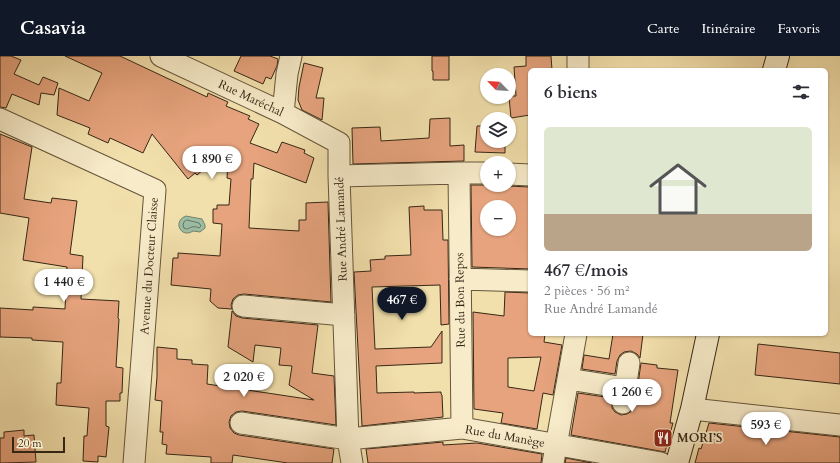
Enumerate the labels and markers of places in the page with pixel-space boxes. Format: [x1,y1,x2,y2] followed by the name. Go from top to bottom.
[175,146,249,180] pin: 1 890 €
[27,269,101,303] pin: 1 440 €
[374,287,430,321] pin: 467 €
[207,364,281,398] pin: 2 020 €
[595,379,669,413] pin: 1 260 €
[738,412,794,446] pin: 593 €
[652,427,674,449] restaurant icon: MORI’S
[677,430,722,446] place label: MORI’S

